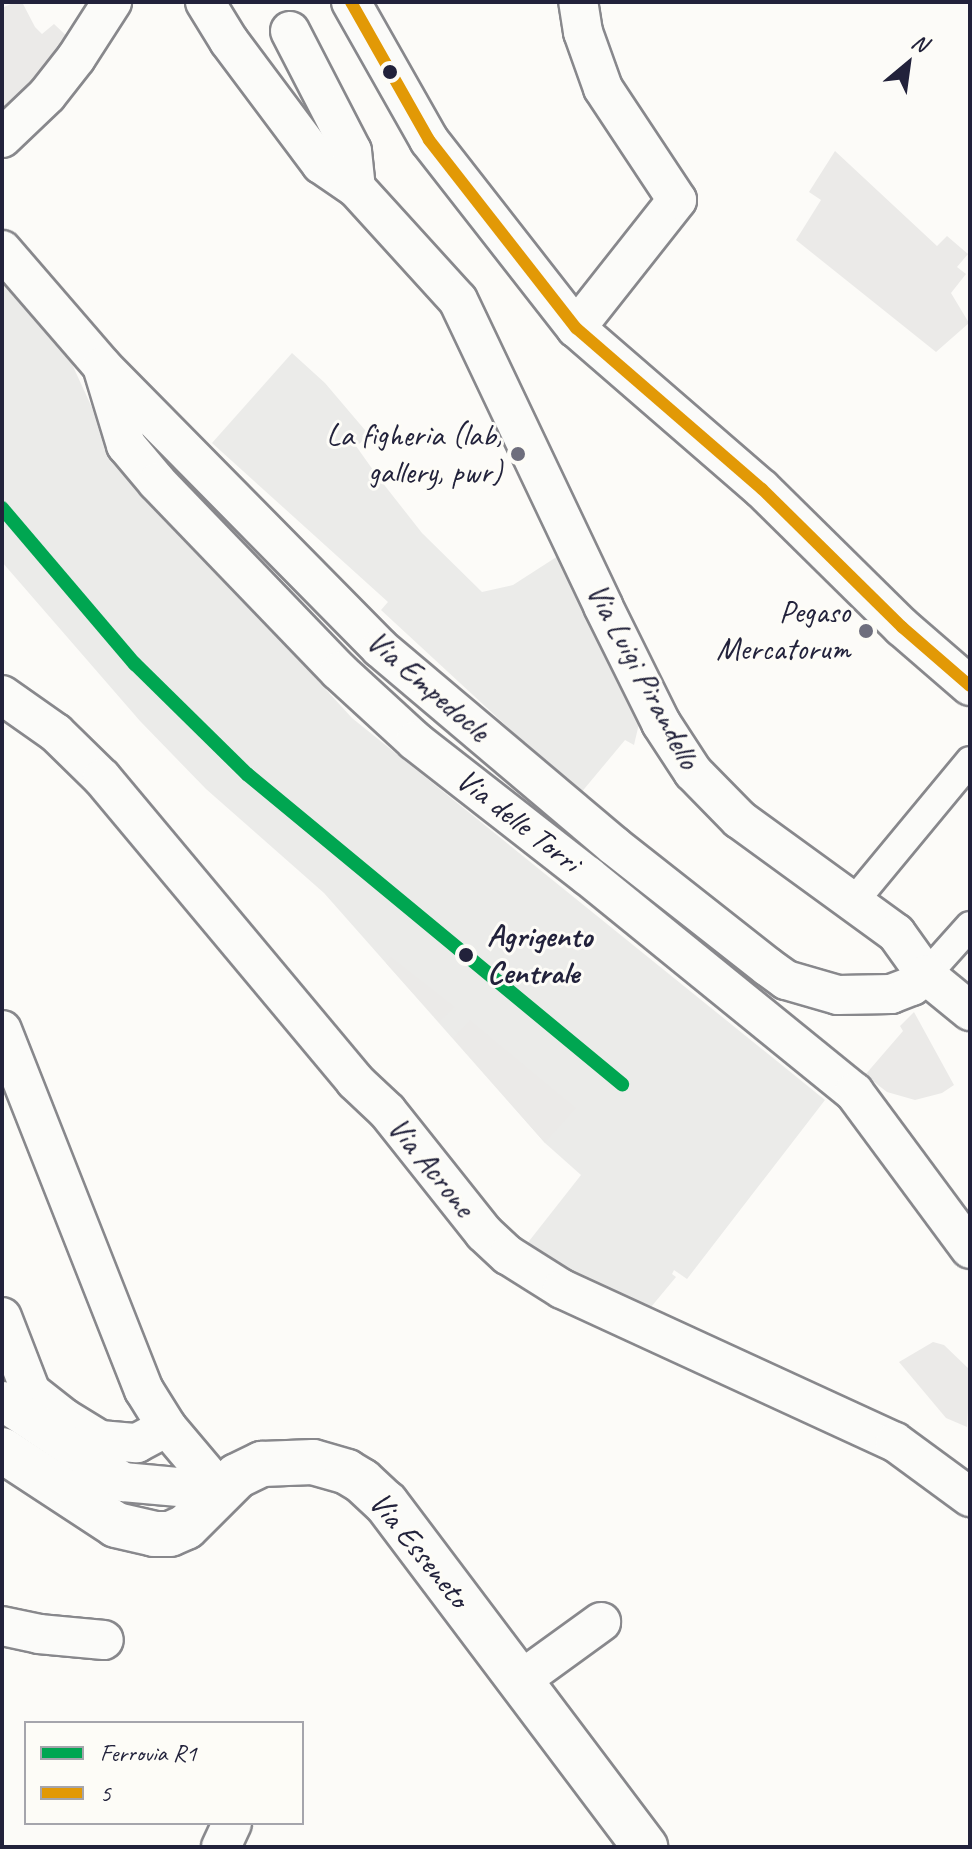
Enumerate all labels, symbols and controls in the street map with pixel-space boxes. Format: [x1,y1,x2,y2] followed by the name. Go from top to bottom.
[868,24,948,104] north arrow
[907,27,932,59] text: N
[382,64,398,80] unlabelled marker
[327,417,502,492] place label: La figheria (lab, gallery, pwr)
[509,445,527,463] marker: La figheria (lab, gallery, pwr)
[579,578,707,774] street label: Via Luigi Pirandello
[716,594,850,669] place label: Pegaso Mercatorum
[359,622,497,750] street label: Via Empedocle
[857,622,875,640] marker: Pegaso Mercatorum
[449,761,587,881] street label: Via delle Torri
[487,918,592,993] place label: Agrigento Centrale
[452,941,480,969] marker: Agrigento Centrale
[379,1109,483,1225] street label: Via Acrone
[361,1484,477,1616] street label: Via Esseneto
[24,1721,304,1825] legend
[100,1738,197,1768] text: Ferrovia R1
[100,1778,111,1808] text: 5

